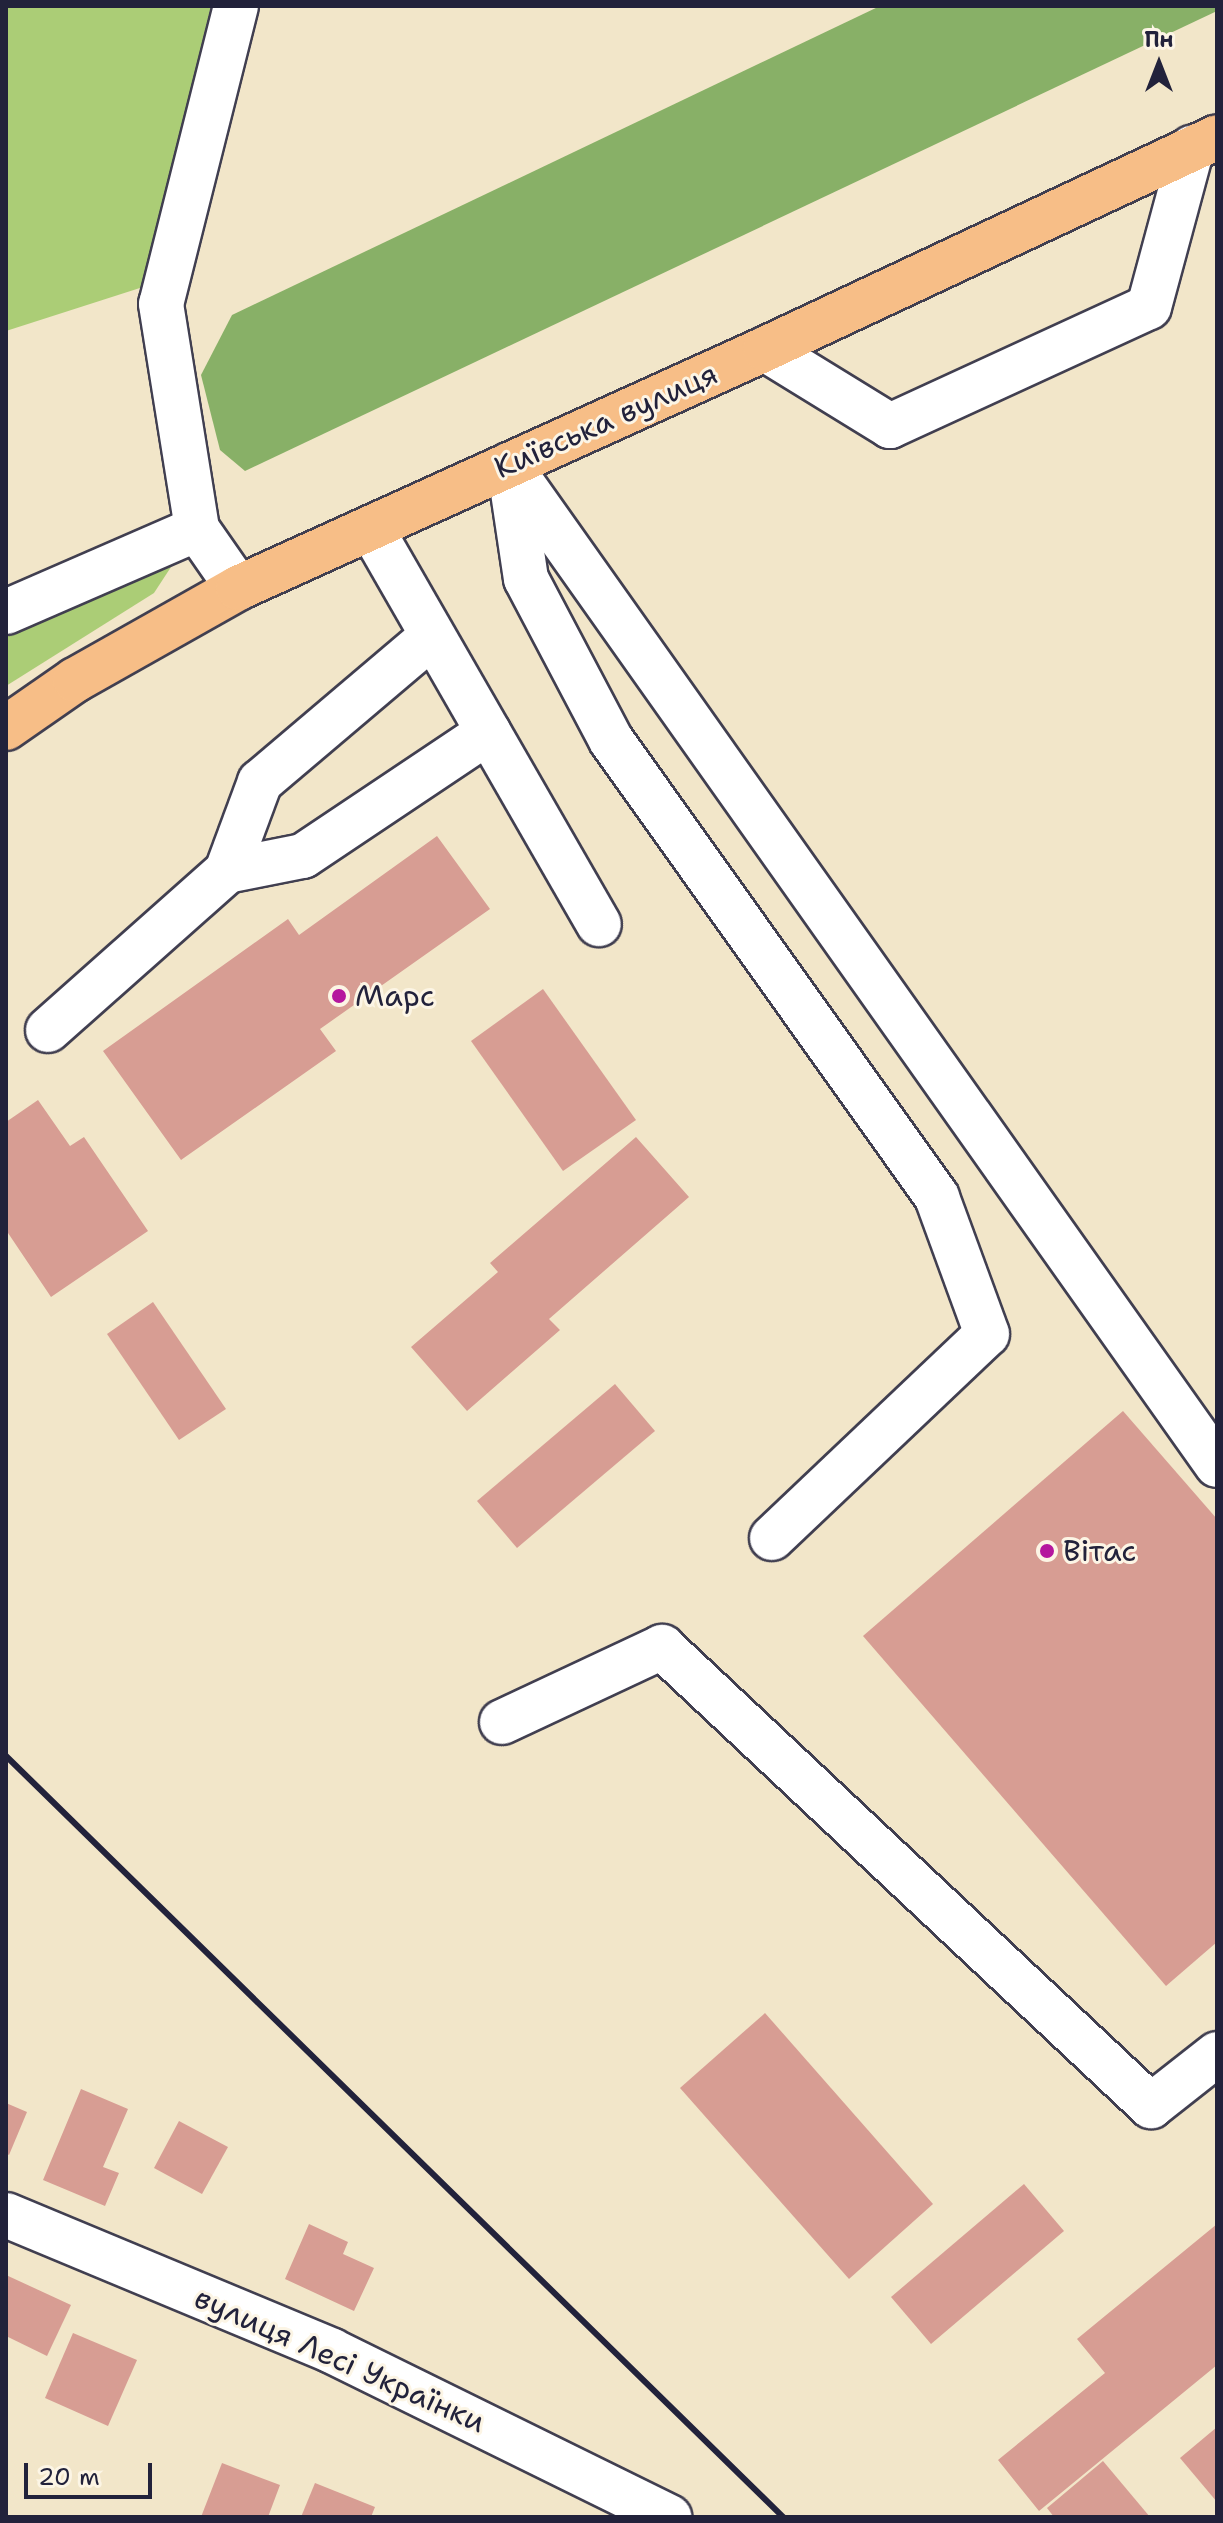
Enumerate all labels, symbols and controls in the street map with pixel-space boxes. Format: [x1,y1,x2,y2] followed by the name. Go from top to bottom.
[1119,24,1199,104] north arrow
[1144,25,1174,54] text: Пн
[489,356,723,486] street label: Київська вулиця
[355,978,435,1014] place label: Марс
[330,987,348,1005] marker: Марс
[1063,1533,1136,1569] place label: Вітас
[1038,1542,1056,1560] marker: Вітас
[189,2280,491,2440] street label: вулиця Лесі Українки
[28,2447,156,2497] scale bar
[38,2461,100,2493] text: 20 m

